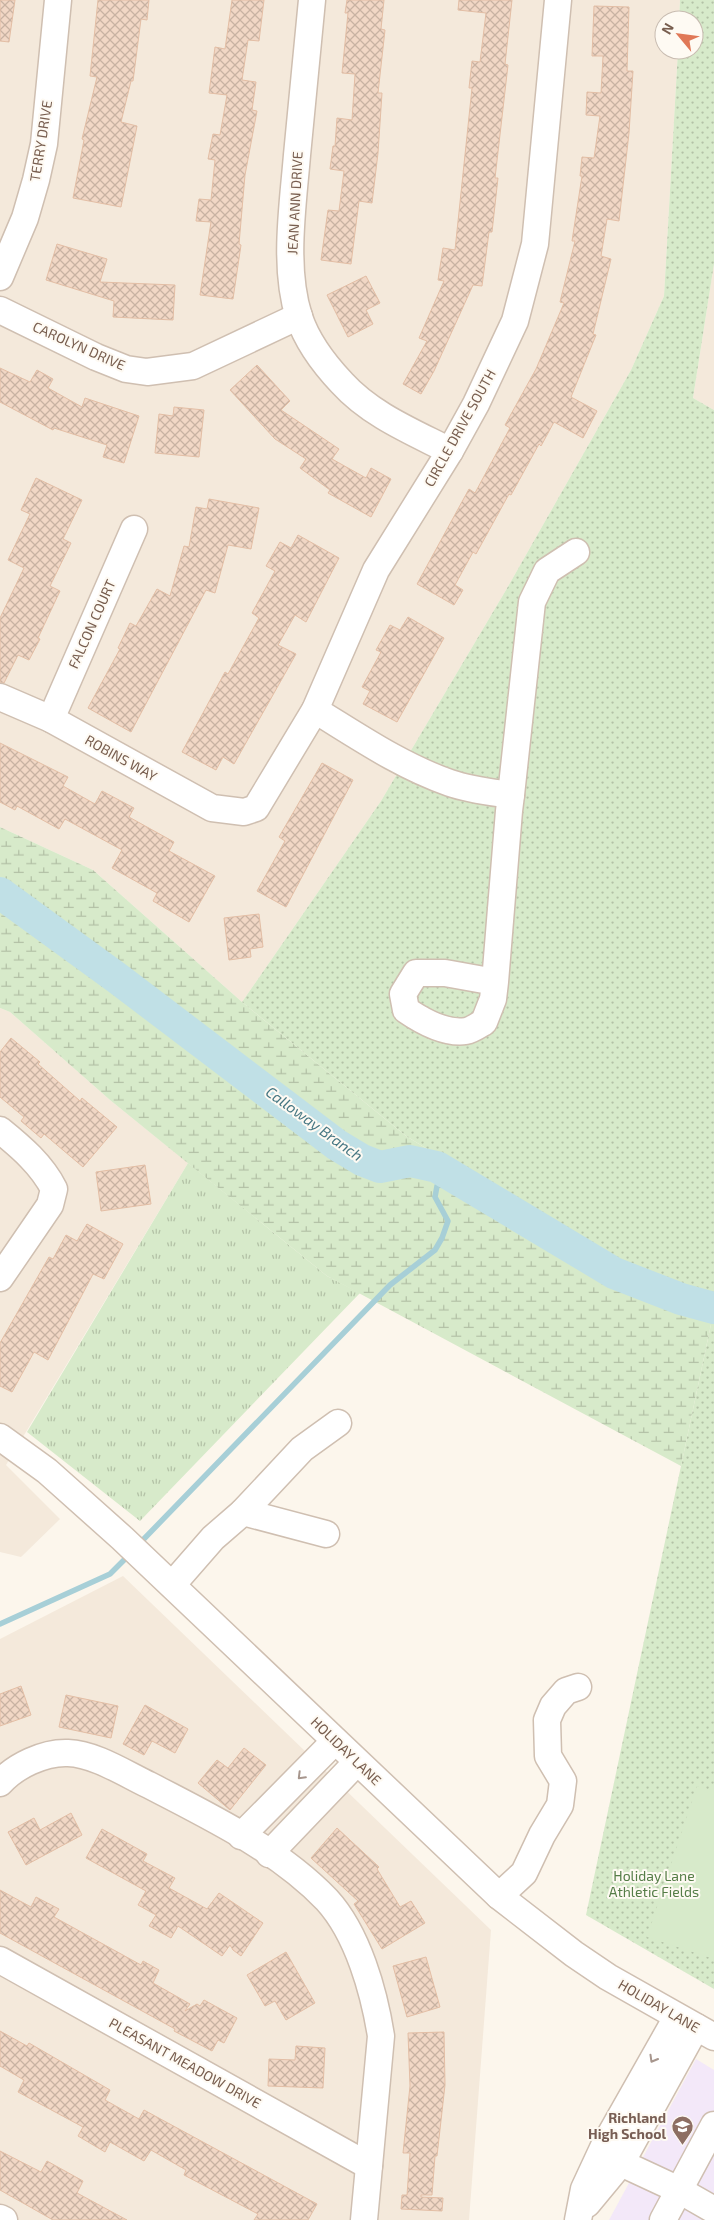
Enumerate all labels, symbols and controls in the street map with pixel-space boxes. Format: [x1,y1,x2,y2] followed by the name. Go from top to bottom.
[654,10,704,60] north arrow
[657,20,677,37] text: N
[26,99,55,183] street label: TERRY DRIVE
[283,151,306,255] street label: JEAN ANN DRIVE
[30,318,128,374] street label: CAROLYN DRIVE
[420,366,499,489] street label: CIRCLE DRIVE SOUTH
[64,577,119,671] street label: FALCON COURT
[82,731,160,784] street label: ROBINS WAY
[262,1082,366,1165] water label: Calloway Branch
[308,1713,385,1788] street label: HOLIDAY LANE
[298,1770,307,1779] one-way arrow
[609,1867,699,1900] park label: Holiday Lane Athletic Fields
[616,1975,703,2036] street label: HOLIDAY LANE
[106,2014,264,2112] street label: PLEASANT MEADOW DRIVE
[649,2054,659,2063] one-way arrow
[588,2109,666,2142] place label: Richland High School
[670,2114,694,2145] school or university icon: Richland High School

